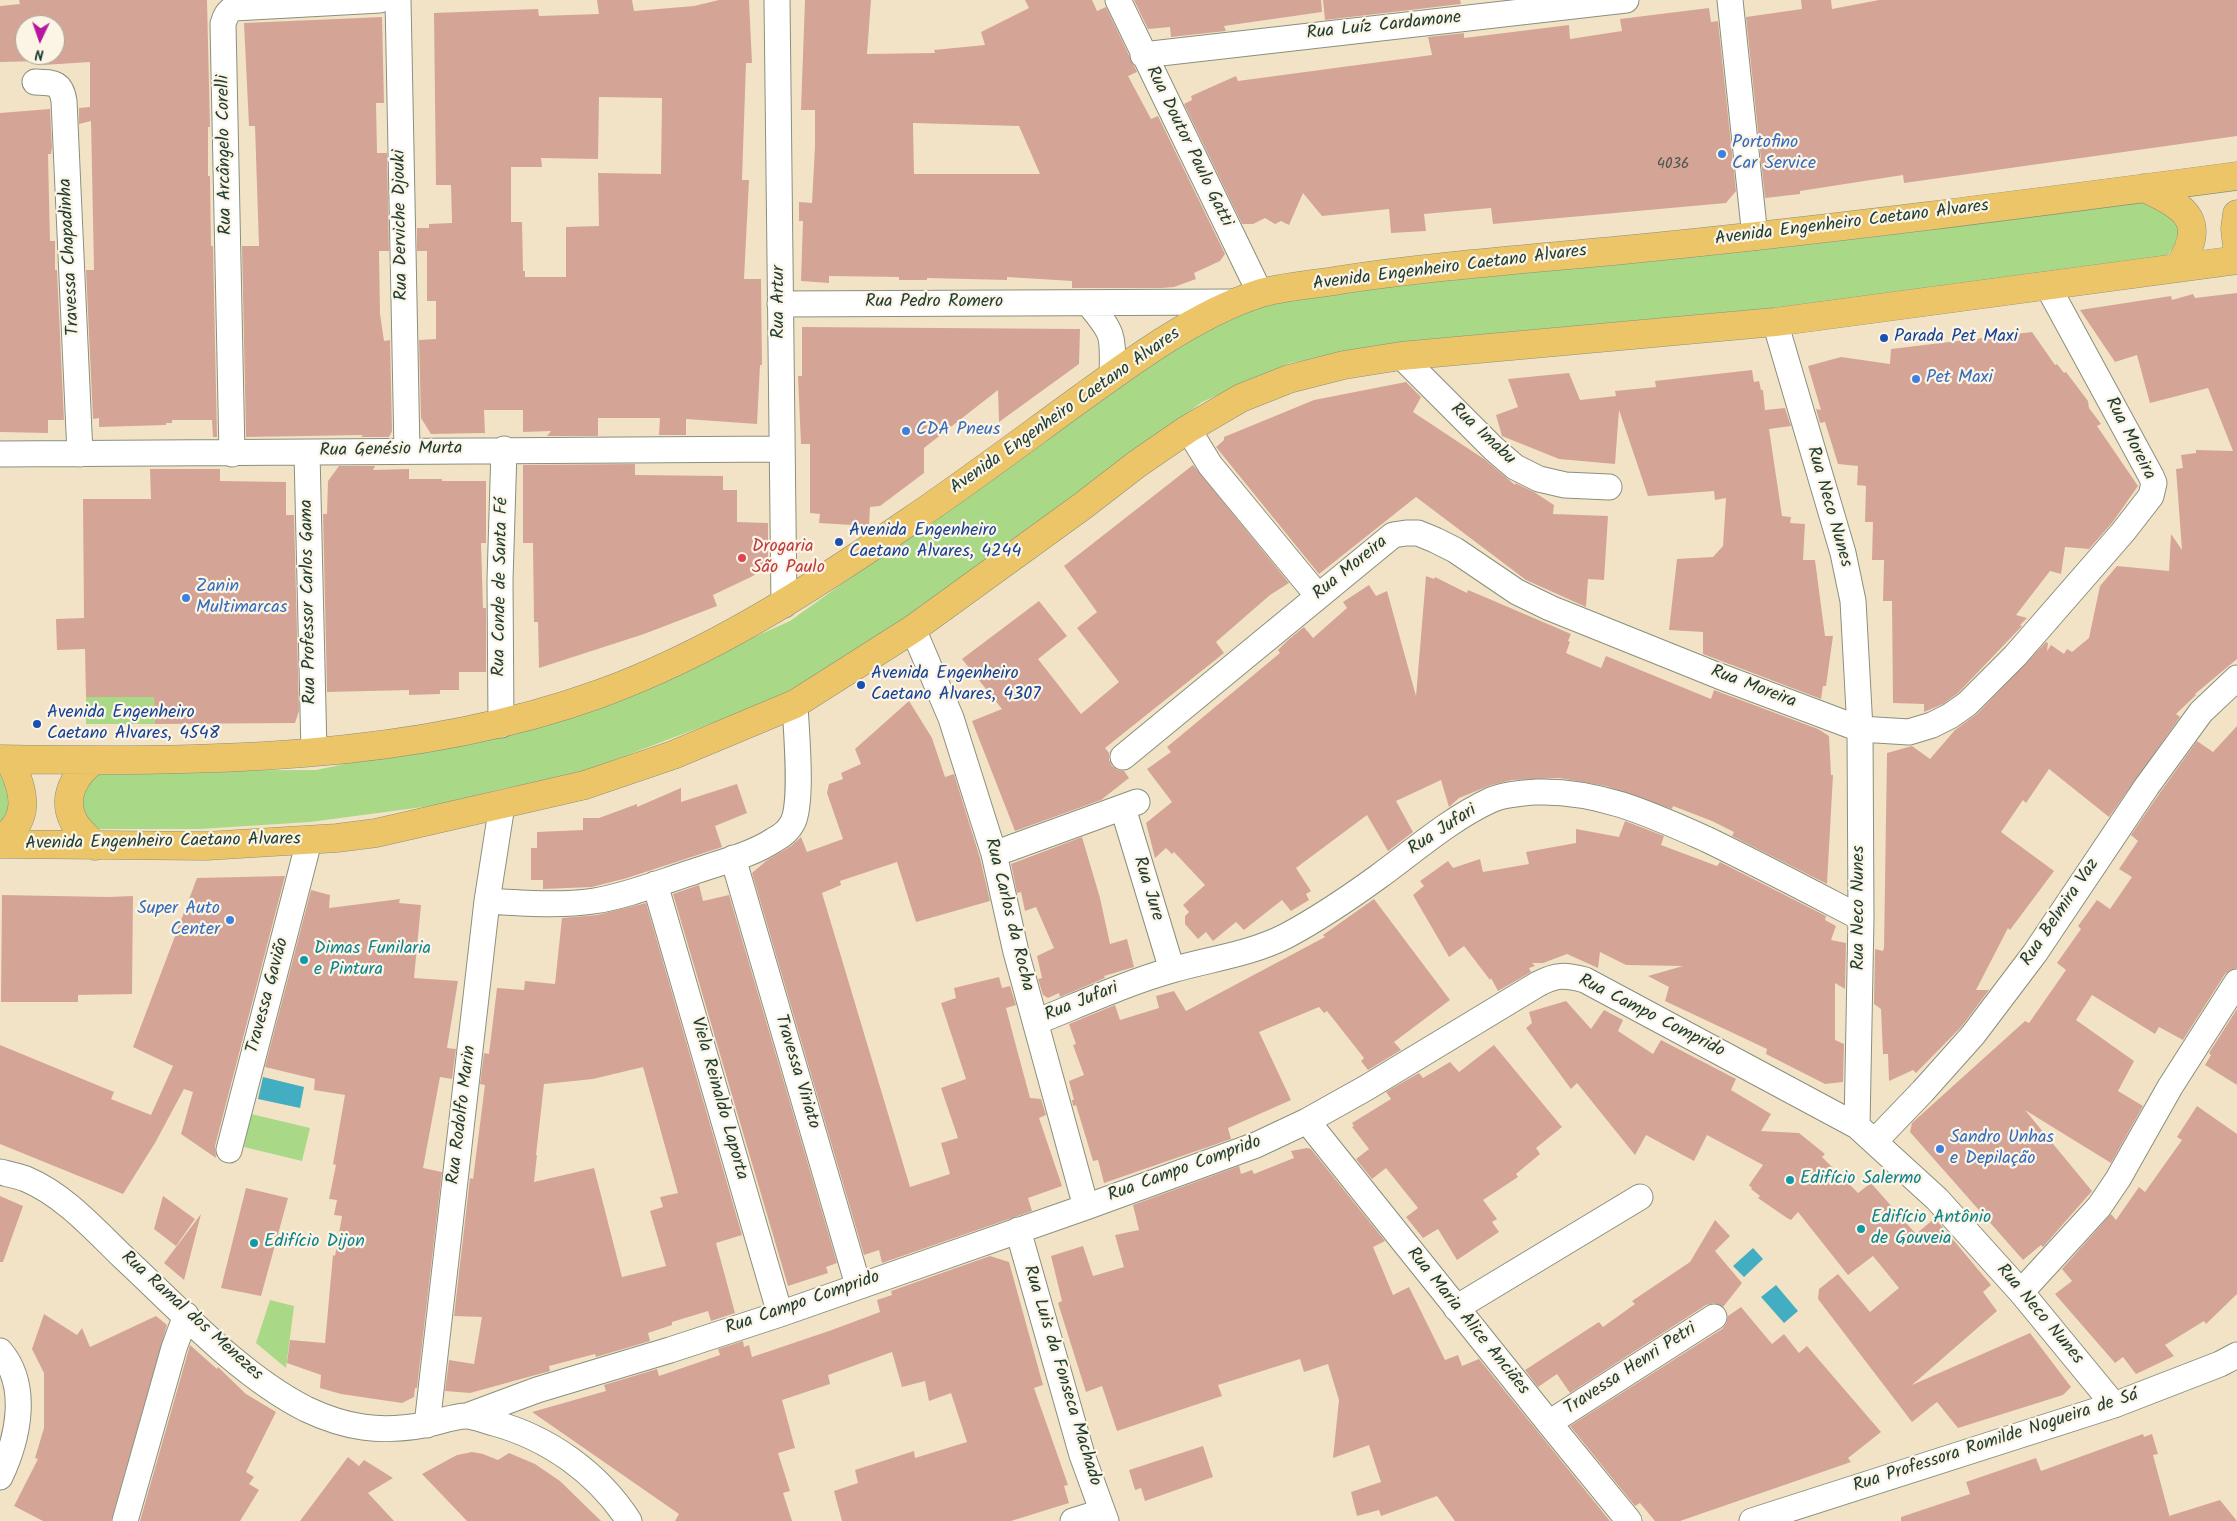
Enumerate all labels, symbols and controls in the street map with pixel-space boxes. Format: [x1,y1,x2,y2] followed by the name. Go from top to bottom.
[1306,8,1462,46] street label: Rua Luíz Cardamone
[15,15,65,65] north arrow
[34,43,44,65] text: N
[1140,63,1236,231] street label: Rua Doutor Paulo Gatti
[214,75,238,235] street label: Rua Arcângelo Corelli
[1732,133,1816,176] place label: Portofino Car Service
[1716,148,1728,160] marker: Portofino Car Service
[390,149,414,301] street label: Rua Derviche Djouki
[1657,156,1689,174] house number: 4036
[56,178,86,336] street label: Travessa Chapadinha
[1714,196,1990,252] street label: Avenida Engenheiro Caetano Alvares
[1312,241,1588,297] street label: Avenida Engenheiro Caetano Alvares
[769,265,791,339] street label: Rua Artur
[865,292,1003,314] street label: Rua Pedro Romero
[947,324,1185,500] street label: Avenida Engenheiro Caetano Alvares
[1894,327,2018,349] place label: Parada Pet Maxi
[1878,332,1890,344] marker: Parada Pet Maxi
[1926,368,1993,390] place label: Pet Maxi
[1910,373,1922,385] marker: Pet Maxi
[2099,394,2159,484] street label: Rua Moreira
[1445,399,1519,471] street label: Rua Imabu
[916,420,1000,442] place label: CDA Pneus
[900,425,912,437] marker: CDA Pneus
[319,439,463,463] street label: Rua Genésio Murta
[1800,444,1856,570] street label: Rua Neco Nunes
[490,497,514,677] street label: Rua Conde de Santa Fé
[297,499,323,705] street label: Rua Professor Carlos Gama
[849,521,1021,564] place label: Avenida Engenheiro Caetano Alvares, 4244
[1309,532,1393,606] street label: Rua Moreira
[833,536,845,548] marker: Avenida Engenheiro Caetano Alvares, 4244
[752,537,825,580] place label: Drogaria São Paulo
[736,552,748,564] marker: Drogaria São Paulo
[196,577,287,620] place label: Zanin Multimarcas
[180,592,192,604] marker: Zanin Multimarcas
[1707,662,1799,714] street label: Rua Moreira
[871,664,1041,706] place label: Avenida Engenheiro Caetano Alvares, 4307
[855,679,867,691] marker: Avenida Engenheiro Caetano Alvares, 4307
[47,703,219,746] place label: Avenida Engenheiro Caetano Alvares, 4548
[31,718,43,730] marker: Avenida Engenheiro Caetano Alvares, 4548
[1405,801,1481,861] street label: Rua Jufari
[25,830,301,856] street label: Avenida Engenheiro Caetano Alvares
[979,836,1037,994] street label: Rua Carlos da Rocha
[1849,846,1871,970] street label: Rua Neco Nunes
[1127,854,1167,924] street label: Rua Jure
[2017,855,2105,971] street label: Rua Belmira Vaz
[137,899,220,942] place label: Super Auto Center
[224,914,236,926] marker: Super Auto Center
[243,936,295,1056] street label: Travessa Gavião
[314,939,431,982] place label: Dimas Funilaria e Pintura
[298,954,310,966] marker: Dimas Funilaria e Pintura
[1574,971,1728,1063] street label: Rua Campo Comprido
[1042,978,1122,1028] street label: Rua Jufari
[768,1012,824,1132] street label: Travessa Viriato
[684,1015,752,1183] street label: Viela Reinaldo Laporta
[444,1044,482,1186] street label: Rua Rodolfo Marin
[1950,1128,2054,1170] place label: Sandro Unhas e Depilação
[1105,1132,1265,1208] street label: Rua Campo Comprido
[1934,1143,1946,1155] marker: Sandro Unhas e Depilação
[1800,1169,1921,1191] place label: Edifício Salermo
[1784,1174,1796,1186] marker: Edifício Salermo
[1871,1208,1991,1250] place label: Edifício Antônio de Gouveia
[1855,1223,1867,1235] marker: Edifício Antônio de Gouveia
[264,1232,365,1254] place label: Edifício Dijon
[248,1237,260,1249] marker: Edifício Dijon
[1401,1244,1533,1400] street label: Rua Maria Alice Anciães
[115,1247,267,1387] street label: Rua Ramal dos Menezes
[1991,1260,2087,1370] street label: Rua Neco Nunes
[1017,1263,1105,1489] street label: Rua Luis da Fonseca Machado
[723,1267,883,1341] street label: Rua Campo Comprido
[1561,1319,1701,1421] street label: Travessa Henri Petri
[1851,1386,2141,1498] street label: Rua Professora Romilde Nogueira de Sá

